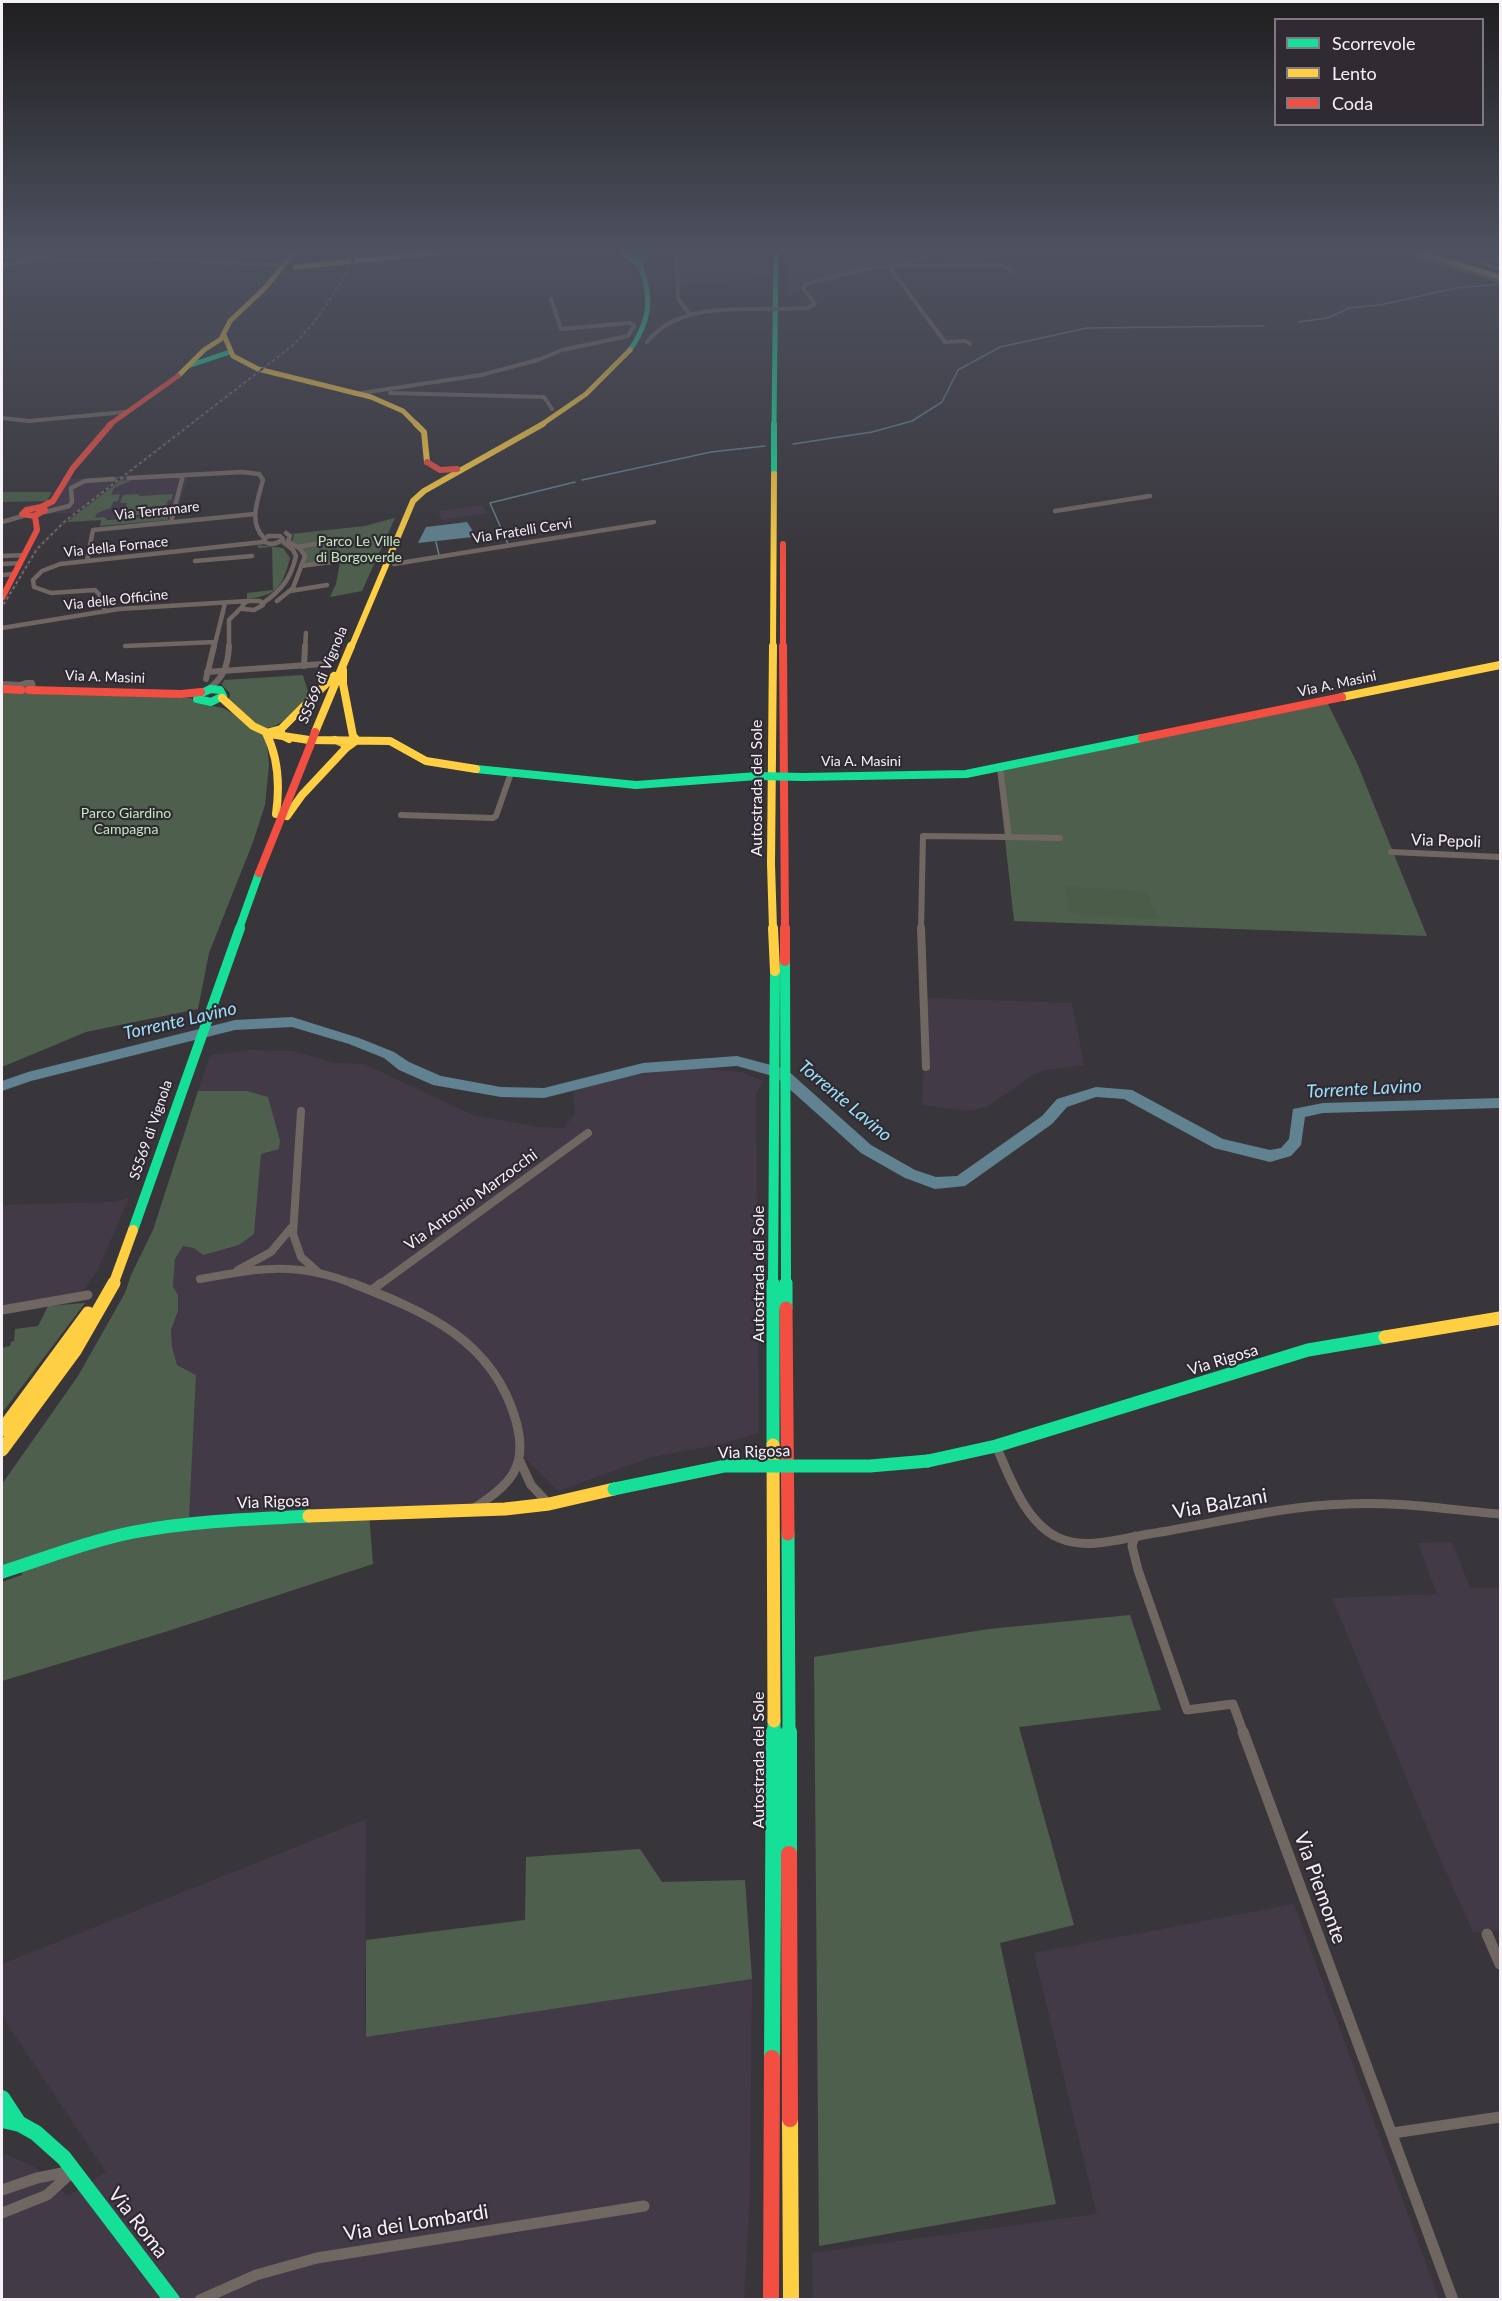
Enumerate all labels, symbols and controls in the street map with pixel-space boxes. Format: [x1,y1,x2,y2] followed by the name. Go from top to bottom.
[1274,18,1484,126] legend
[1332,32,1415,54] text: Scorrevole
[1332,62,1377,84] text: Lento
[1332,92,1373,114] text: Coda
[114,498,200,524] street label: Via Terramare
[471,515,573,547] street label: Via Fratelli Cervi
[63,533,169,561] street label: Via della Fornace
[316,533,402,566] park label: Parco Le Ville di Borgoverde
[63,586,169,614] street label: Via delle Officine
[295,624,351,726] street label: SS569 di Vignola
[65,667,145,687] street label: Via A. Masini
[1296,667,1378,701] street label: Via A. Masini
[747,720,767,856] street label: Autostrada del Sole
[821,753,901,769] street label: Via A. Masini
[81,805,171,838] park label: Parco Giardino Campagna
[1411,830,1481,852] street label: Via Pepoli
[121,998,239,1044] water label: Torrente Lavino
[794,1056,896,1146] water label: Torrente Lavino
[1306,1075,1422,1103] water label: Torrente Lavino
[126,1078,176,1182] street label: SS569 di Vignola
[401,1145,541,1255] street label: Via Antonio Marzocchi
[749,1206,769,1342] street label: Autostrada del Sole
[1185,1340,1261,1380] street label: Via Rigosa
[717,1441,791,1463] street label: Via Rigosa
[1171,1484,1269,1524] street label: Via Balzani
[236,1491,310,1513] street label: Via Rigosa
[749,1692,769,1828] street label: Autostrada del Sole
[1289,1829,1351,1947] street label: Via Piemonte
[103,2183,173,2263] street label: Via Roma
[342,2200,490,2246] street label: Via dei Lombardi

